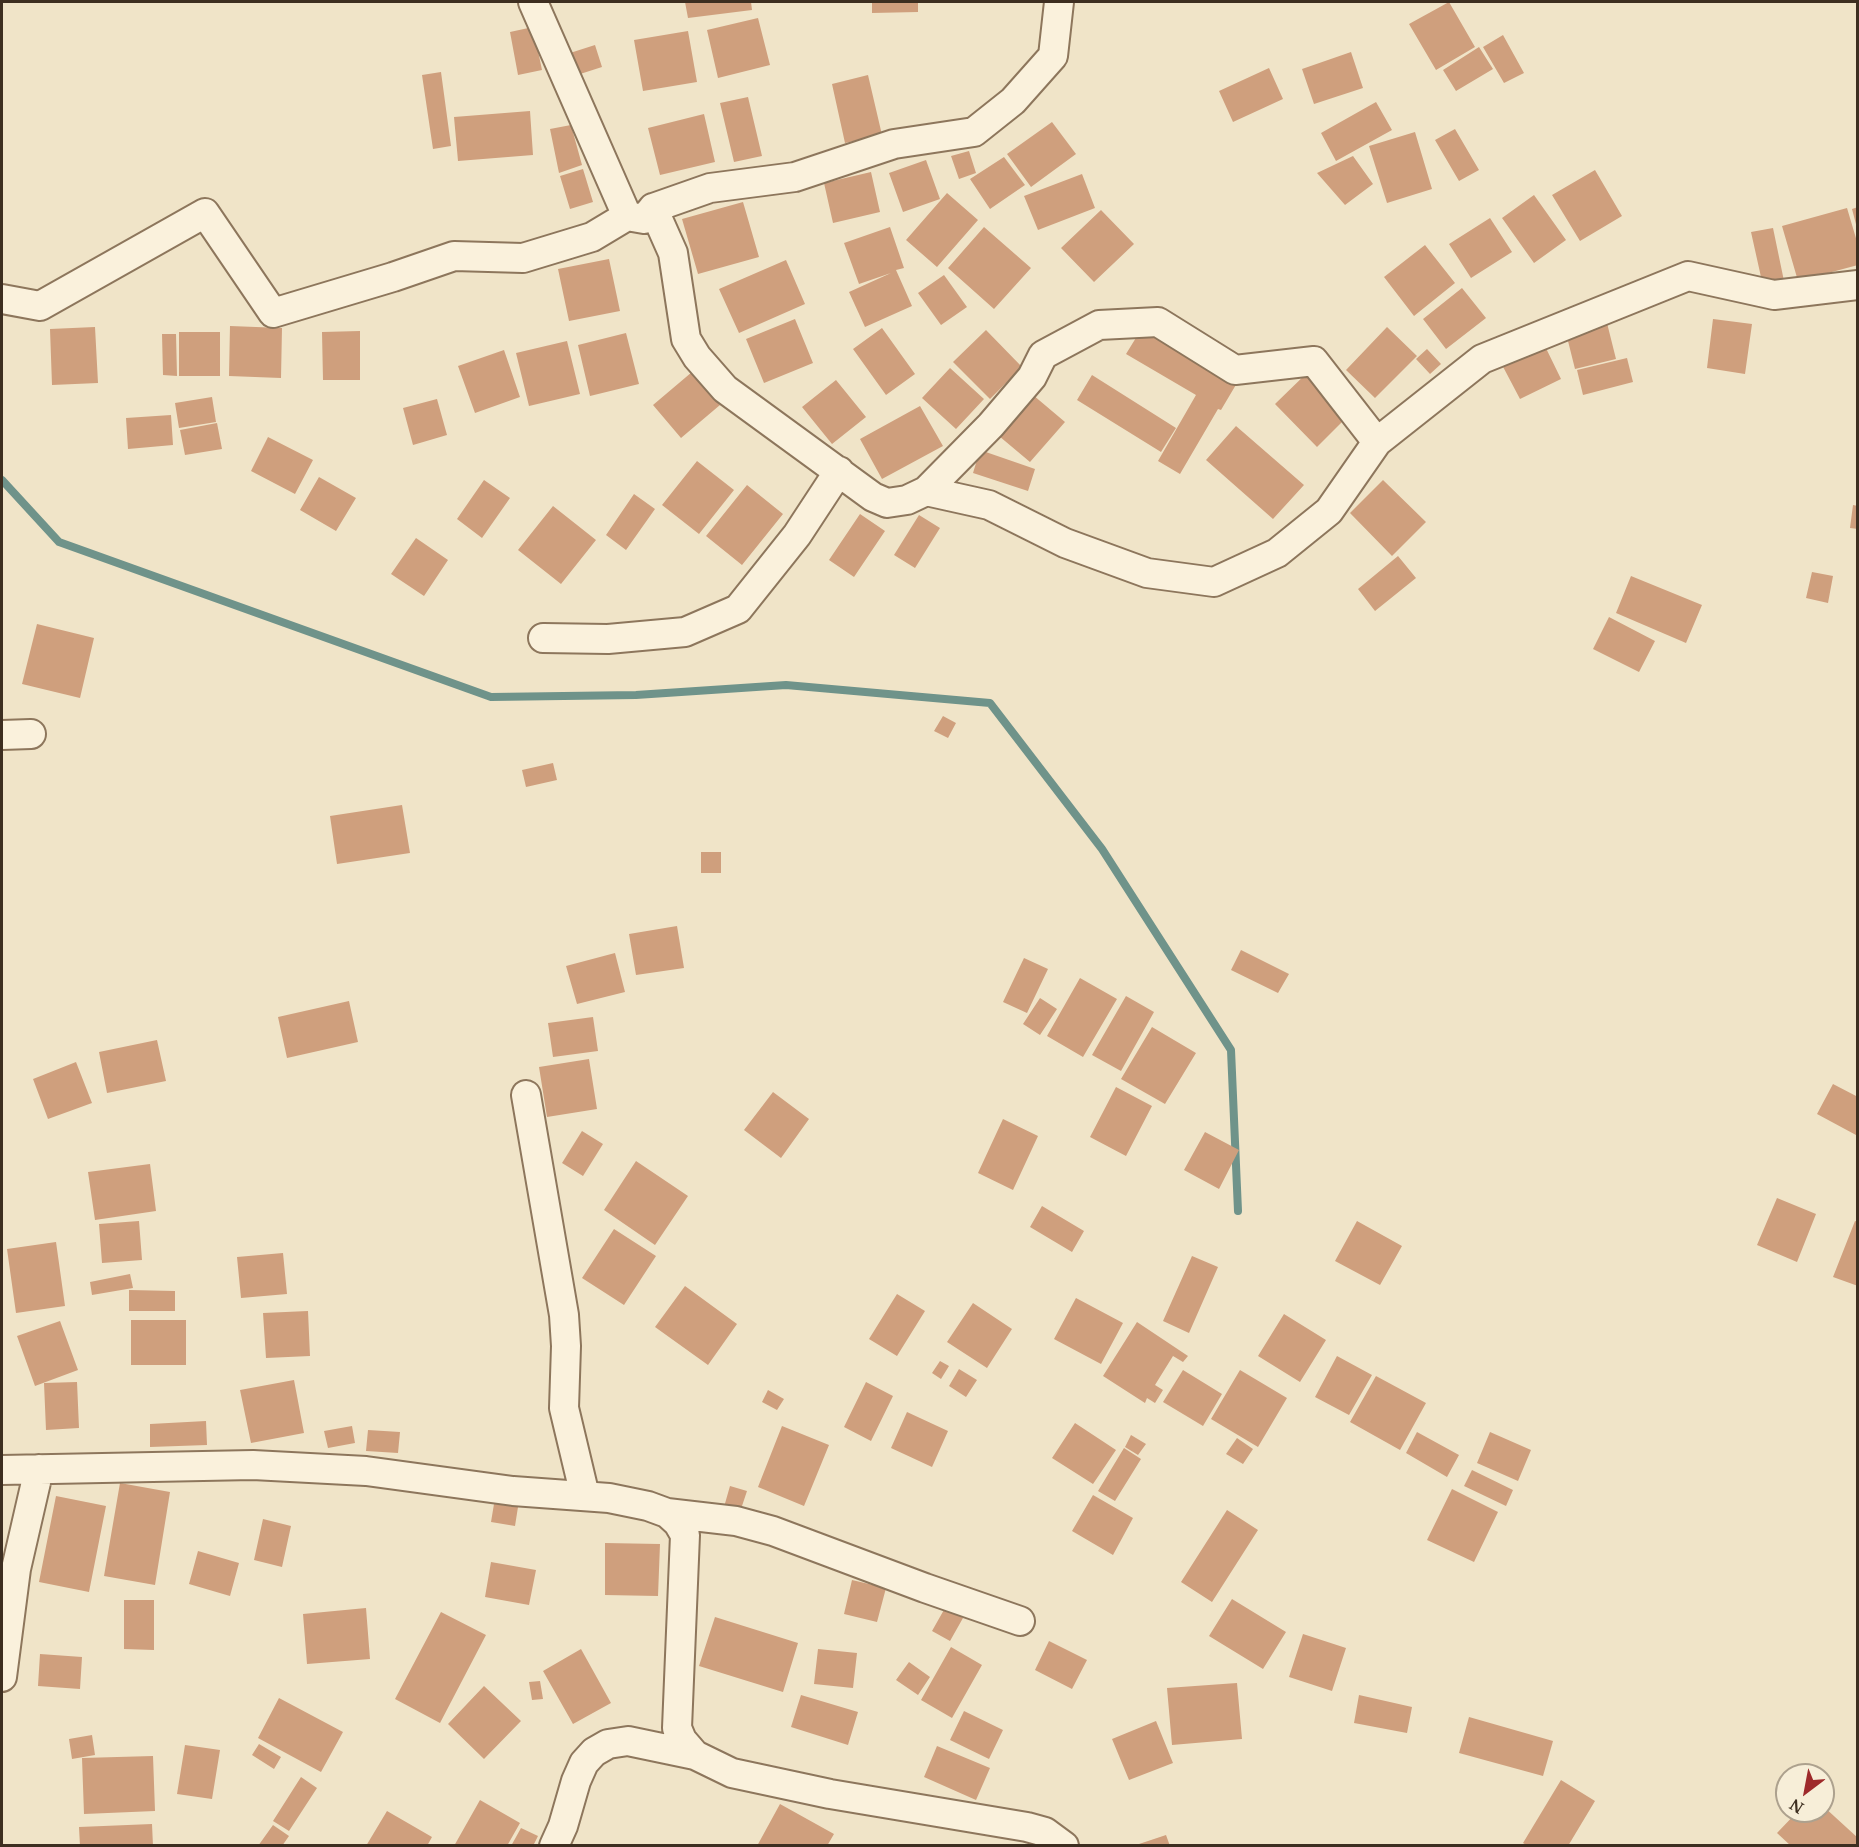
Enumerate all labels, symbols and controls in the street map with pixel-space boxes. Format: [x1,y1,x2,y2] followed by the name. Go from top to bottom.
[1775,1763,1835,1823] north arrow
[1785,1794,1808,1819] text: N

